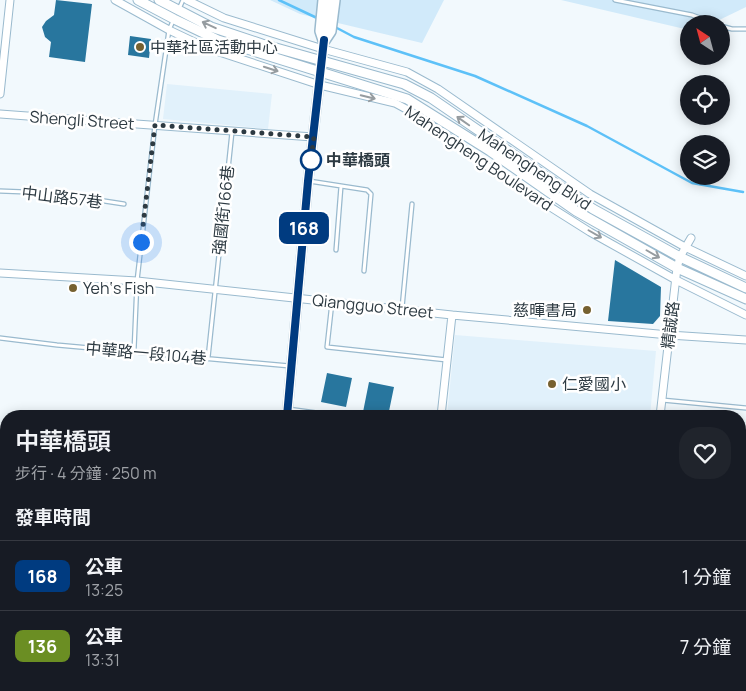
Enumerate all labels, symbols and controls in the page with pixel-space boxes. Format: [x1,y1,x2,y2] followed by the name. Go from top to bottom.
[680,15,730,65] north arrow
[680,15,730,185] map controls
[202,20,217,30] one-way arrow
[150,36,278,58] place label: 中華社區活動中心
[134,41,146,53] marker: 中華社區活動中心
[263,64,279,74] one-way arrow
[680,75,730,125] button: locate
[359,93,375,102] one-way arrow
[401,100,557,216] street label: Mahengheng Boulevard
[29,105,135,135] street label: Shengli Street
[457,116,471,126] one-way arrow
[474,123,596,215] street label: Mahengheng Blvd
[680,135,730,185] button: layers
[300,149,322,171] marker: 中華橋頭
[326,149,390,171] place label: 中華橋頭
[207,164,239,256] street label: 強國街166巷
[20,181,104,213] street label: 中山路57巷
[275,212,333,244] line badge: 168
[289,216,319,240] text: 168
[129,230,154,255] your location
[587,230,601,240] one-way arrow
[645,249,660,259] one-way arrow
[83,277,154,299] place label: Yeh‘s Fish
[67,282,79,294] marker: Yeh‘s Fish
[311,289,435,323] street label: Qiangguo Street
[513,299,577,321] place label: 慈暉書局
[656,300,684,350] street label: 精誠路
[581,304,593,316] marker: 慈暉書局
[85,337,207,369] street label: 中華路一段104巷
[562,373,626,395] place label: 仁愛國小
[546,378,558,390] marker: 仁愛國小
[15,424,111,457] text: 中華橋頭
[679,427,731,479] button: heart
[15,462,157,484] text: 步行 · 4 分鐘 · 250 m
[15,504,91,530] text: 發車時間
[85,553,123,579] text: 公車
[27,564,58,588] text: 168
[682,564,731,590] text: 1 分鐘
[85,579,123,601] text: 13:25
[85,623,123,649] text: 公車
[28,634,57,658] text: 136
[680,634,731,660] text: 7 分鐘
[85,649,120,671] text: 13:31

